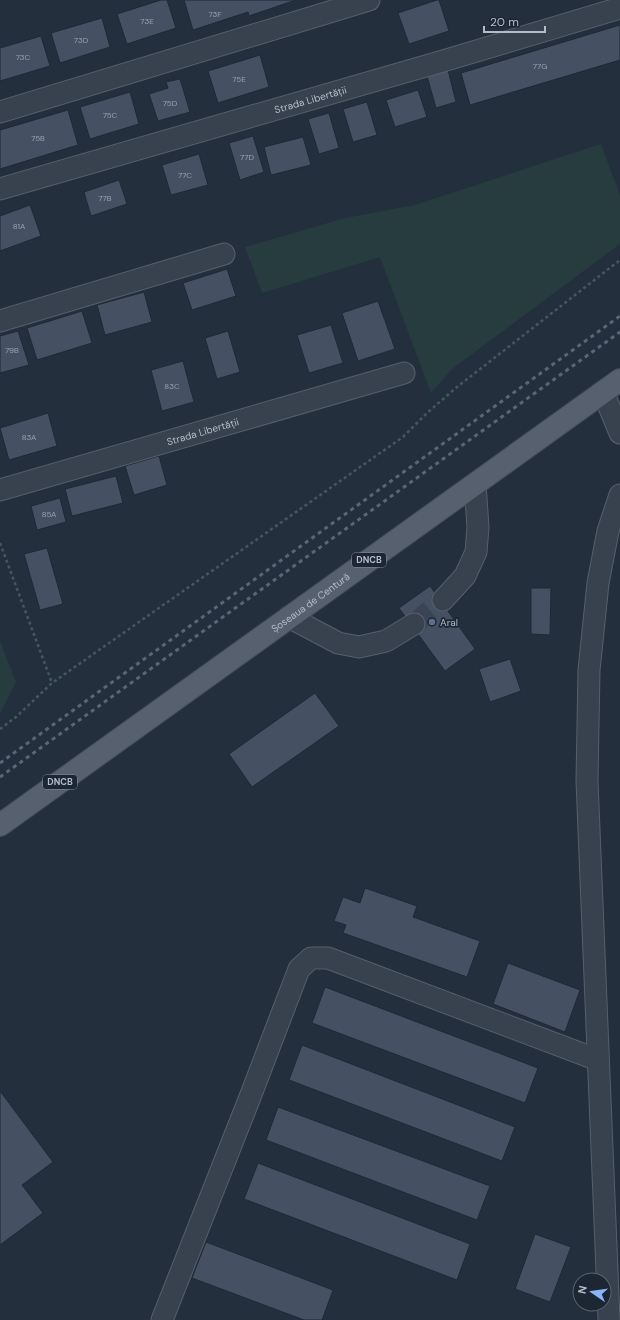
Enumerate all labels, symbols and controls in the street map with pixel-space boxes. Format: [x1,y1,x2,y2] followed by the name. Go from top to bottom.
[484,8,545,34] scale bar
[208,9,222,19] house number: 73F
[490,14,519,30] text: 20 m
[140,16,154,26] house number: 73E
[74,35,89,45] house number: 73D
[16,52,31,62] house number: 73C
[533,61,547,71] house number: 77G
[232,74,246,84] house number: 75E
[273,83,348,116] street label: Strada Libertății
[163,98,178,108] house number: 75D
[103,110,118,120] house number: 75C
[31,133,45,143] house number: 75B
[240,152,255,162] house number: 77D
[178,170,192,180] house number: 77C
[98,193,112,203] house number: 77B
[13,221,26,231] house number: 81A
[5,345,19,355] house number: 79B
[164,381,180,391] house number: 83C
[165,415,240,448] street label: Strada Libertății
[22,432,37,442] house number: 83A
[42,509,57,519] house number: 85A
[352,553,386,567] road number: DNCB
[268,570,352,635] street label: Șoseaua de Centură
[440,616,458,629] place label: Aral
[427,617,437,627] marker: Aral
[43,775,77,789] road number: DNCB
[572,1272,612,1312] north arrow
[575,1284,590,1295] text: N

